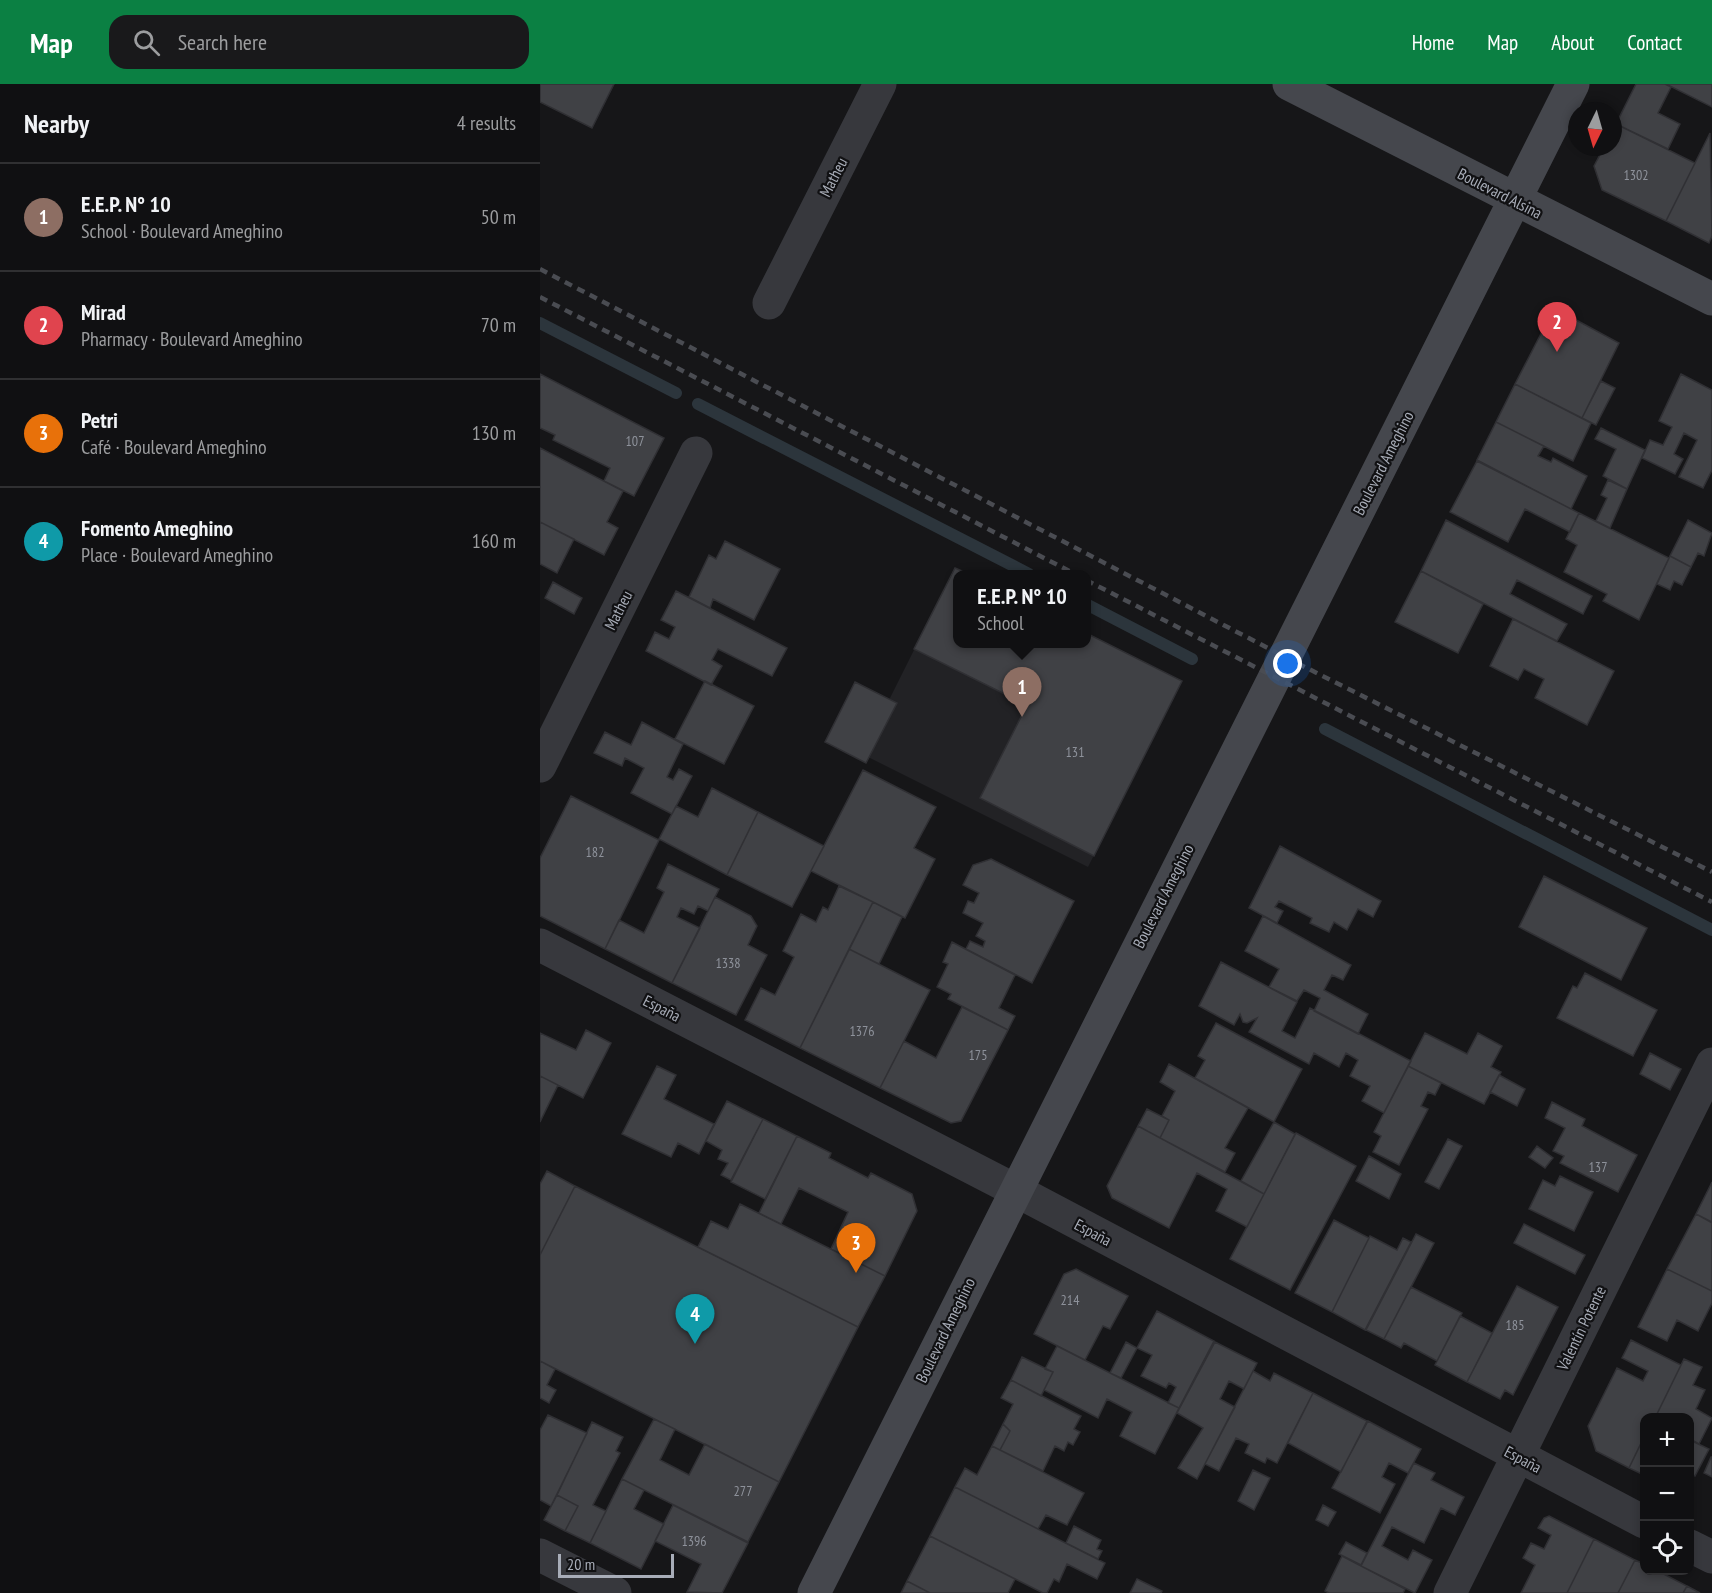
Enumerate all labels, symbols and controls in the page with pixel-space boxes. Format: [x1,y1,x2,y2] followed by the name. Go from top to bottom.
[109,15,529,69] search box
[30,24,73,61] text: Map
[130,26,163,59] icon: search
[178,28,267,56] text: Search here
[1412,29,1454,56] text: Home
[1487,29,1518,56] text: Map
[1551,29,1594,56] text: About
[1627,29,1682,56] text: Contact
[1568,102,1622,156] north arrow
[24,107,89,140] text: Nearby
[457,110,516,136] text: 4 results
[815,154,851,200] street label: Matheu
[1455,163,1545,223] street label: Boulevard Alsina
[1623,166,1649,184] house number: 1302
[81,190,171,218] text: E.E.P. N° 10
[39,204,48,230] text: 1
[481,204,516,230] text: 50 m
[81,218,283,244] text: School · Boulevard Ameghino
[81,298,126,326] text: Mirad
[1538,302,1576,352] pin: 2
[39,312,48,338] text: 2
[481,312,516,338] text: 70 m
[81,326,303,352] text: Pharmacy · Boulevard Ameghino
[81,406,118,434] text: Petri
[1348,408,1418,518] street label: Boulevard Ameghino
[39,420,48,446] text: 3
[472,420,516,446] text: 130 m
[626,432,644,450] house number: 107
[81,434,267,460] text: Café · Boulevard Ameghino
[81,514,233,542] text: Fomento Ameghino
[39,528,48,554] text: 4
[472,528,516,554] text: 160 m
[81,542,273,568] text: Place · Boulevard Ameghino
[953,570,1091,648] popup
[977,582,1067,610] text: E.E.P. N° 10
[600,587,636,633] street label: Matheu
[977,610,1024,636] text: School
[1273,649,1302,678] your location
[1002,668,1042,717] pin: 1
[1066,743,1084,761] house number: 131
[1128,841,1198,951] street label: Boulevard Ameghino
[586,843,604,861] house number: 182
[715,954,741,972] house number: 1338
[640,990,684,1026] street label: España
[849,1022,875,1040] house number: 1376
[969,1046,987,1064] house number: 175
[1589,1158,1607,1176] house number: 137
[1071,1214,1115,1250] street label: España
[836,1224,876,1273] pin: 3
[911,1274,979,1386] street label: Boulevard Ameghino
[1552,1283,1610,1374] street label: Valentín Potente
[1061,1291,1080,1309] house number: 214
[676,1294,714,1344] pin: 4
[1506,1316,1524,1334] house number: 185
[1640,1413,1694,1575] map controls
[1640,1413,1694,1467] button: +
[1501,1441,1545,1477] street label: España
[1640,1467,1694,1521] button: −
[734,1482,752,1500] house number: 277
[1640,1521,1694,1575] button: locate
[681,1532,707,1550] house number: 1396
[558,1551,674,1578] scale bar
[567,1554,595,1574] text: 20 m

